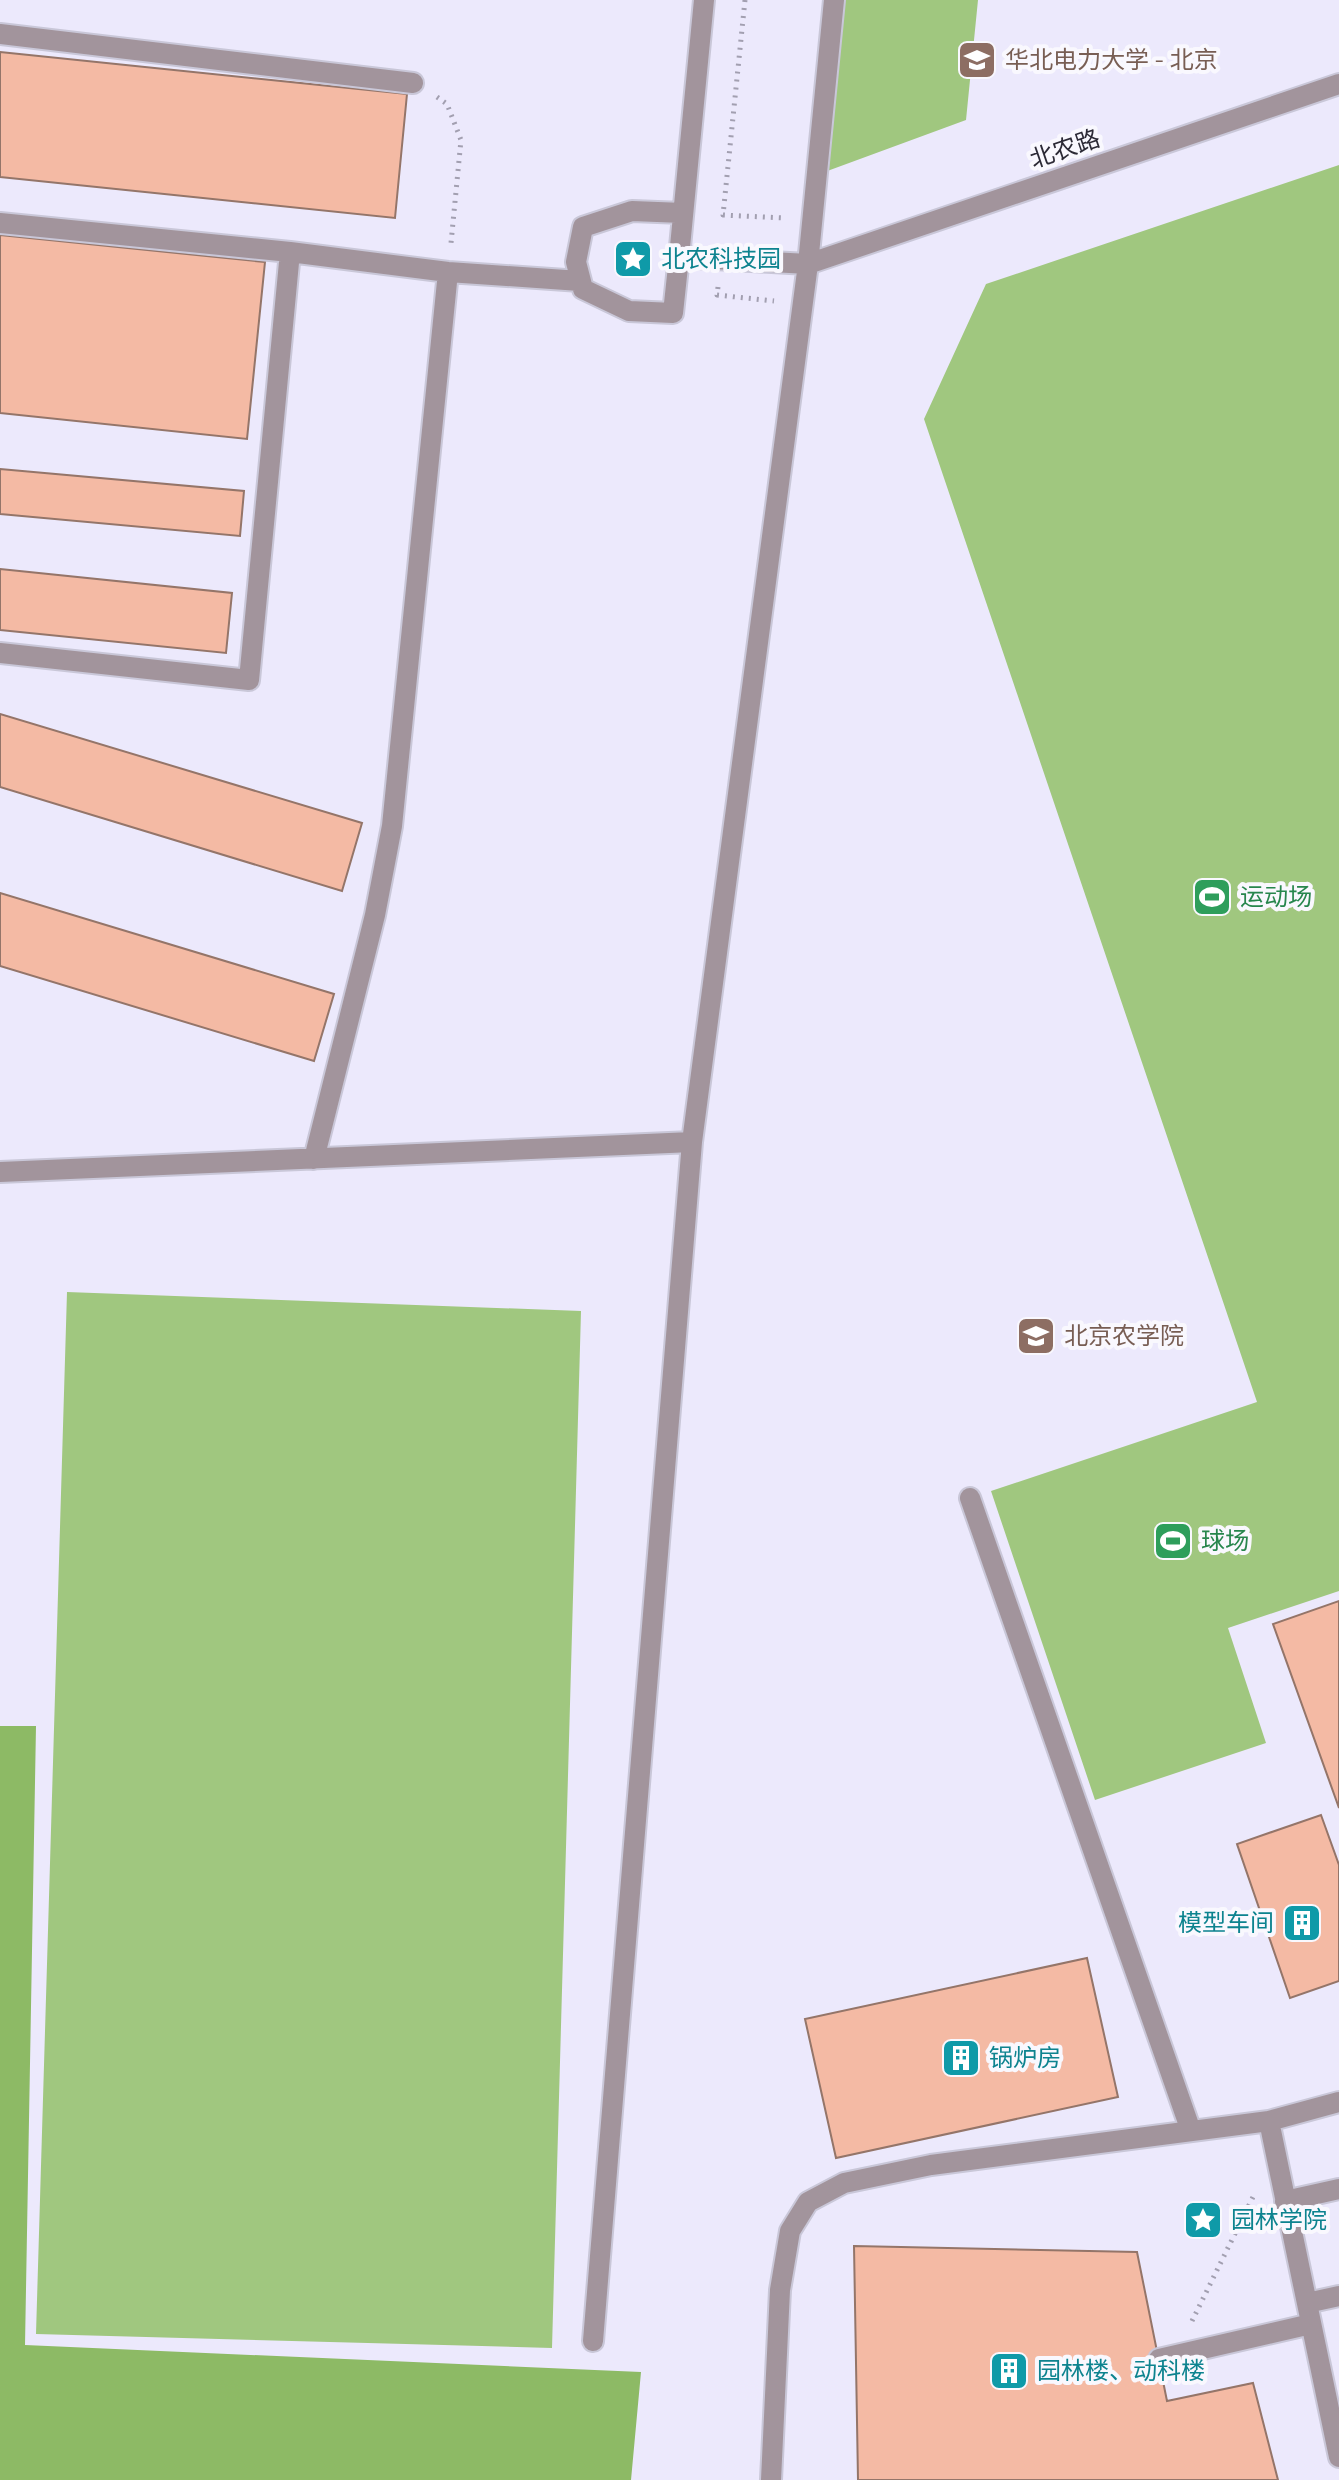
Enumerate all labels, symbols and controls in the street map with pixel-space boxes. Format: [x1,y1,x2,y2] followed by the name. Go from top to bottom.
[956,39,998,81] school or university icon: 华北电力大学 - 北京
[1005,46,1218,74] place label: 华北电力大学 - 北京
[1026,124,1104,174] street label: 北农路
[612,238,654,280] place icon: 北农科技园
[661,245,781,273] place label: 北农科技园
[1191,876,1233,918] sports icon: 运动场
[1240,883,1312,911] place label: 运动场
[1015,1315,1057,1357] school or university icon: 北京农学院
[1064,1322,1184,1350] place label: 北京农学院
[1152,1520,1194,1562] sports icon: 球场
[1201,1527,1249,1555] place label: 球场
[1281,1902,1323,1944] building icon: 模型车间
[1178,1909,1274,1937] place label: 模型车间
[940,2037,982,2079] building icon: 锅炉房
[989,2044,1061,2072] place label: 锅炉房
[1182,2199,1224,2241] place icon: 园林学院
[1231,2206,1327,2234] place label: 园林学院
[988,2350,1030,2392] building icon: 园林楼、动科楼
[1037,2357,1205,2385] place label: 园林楼、动科楼

